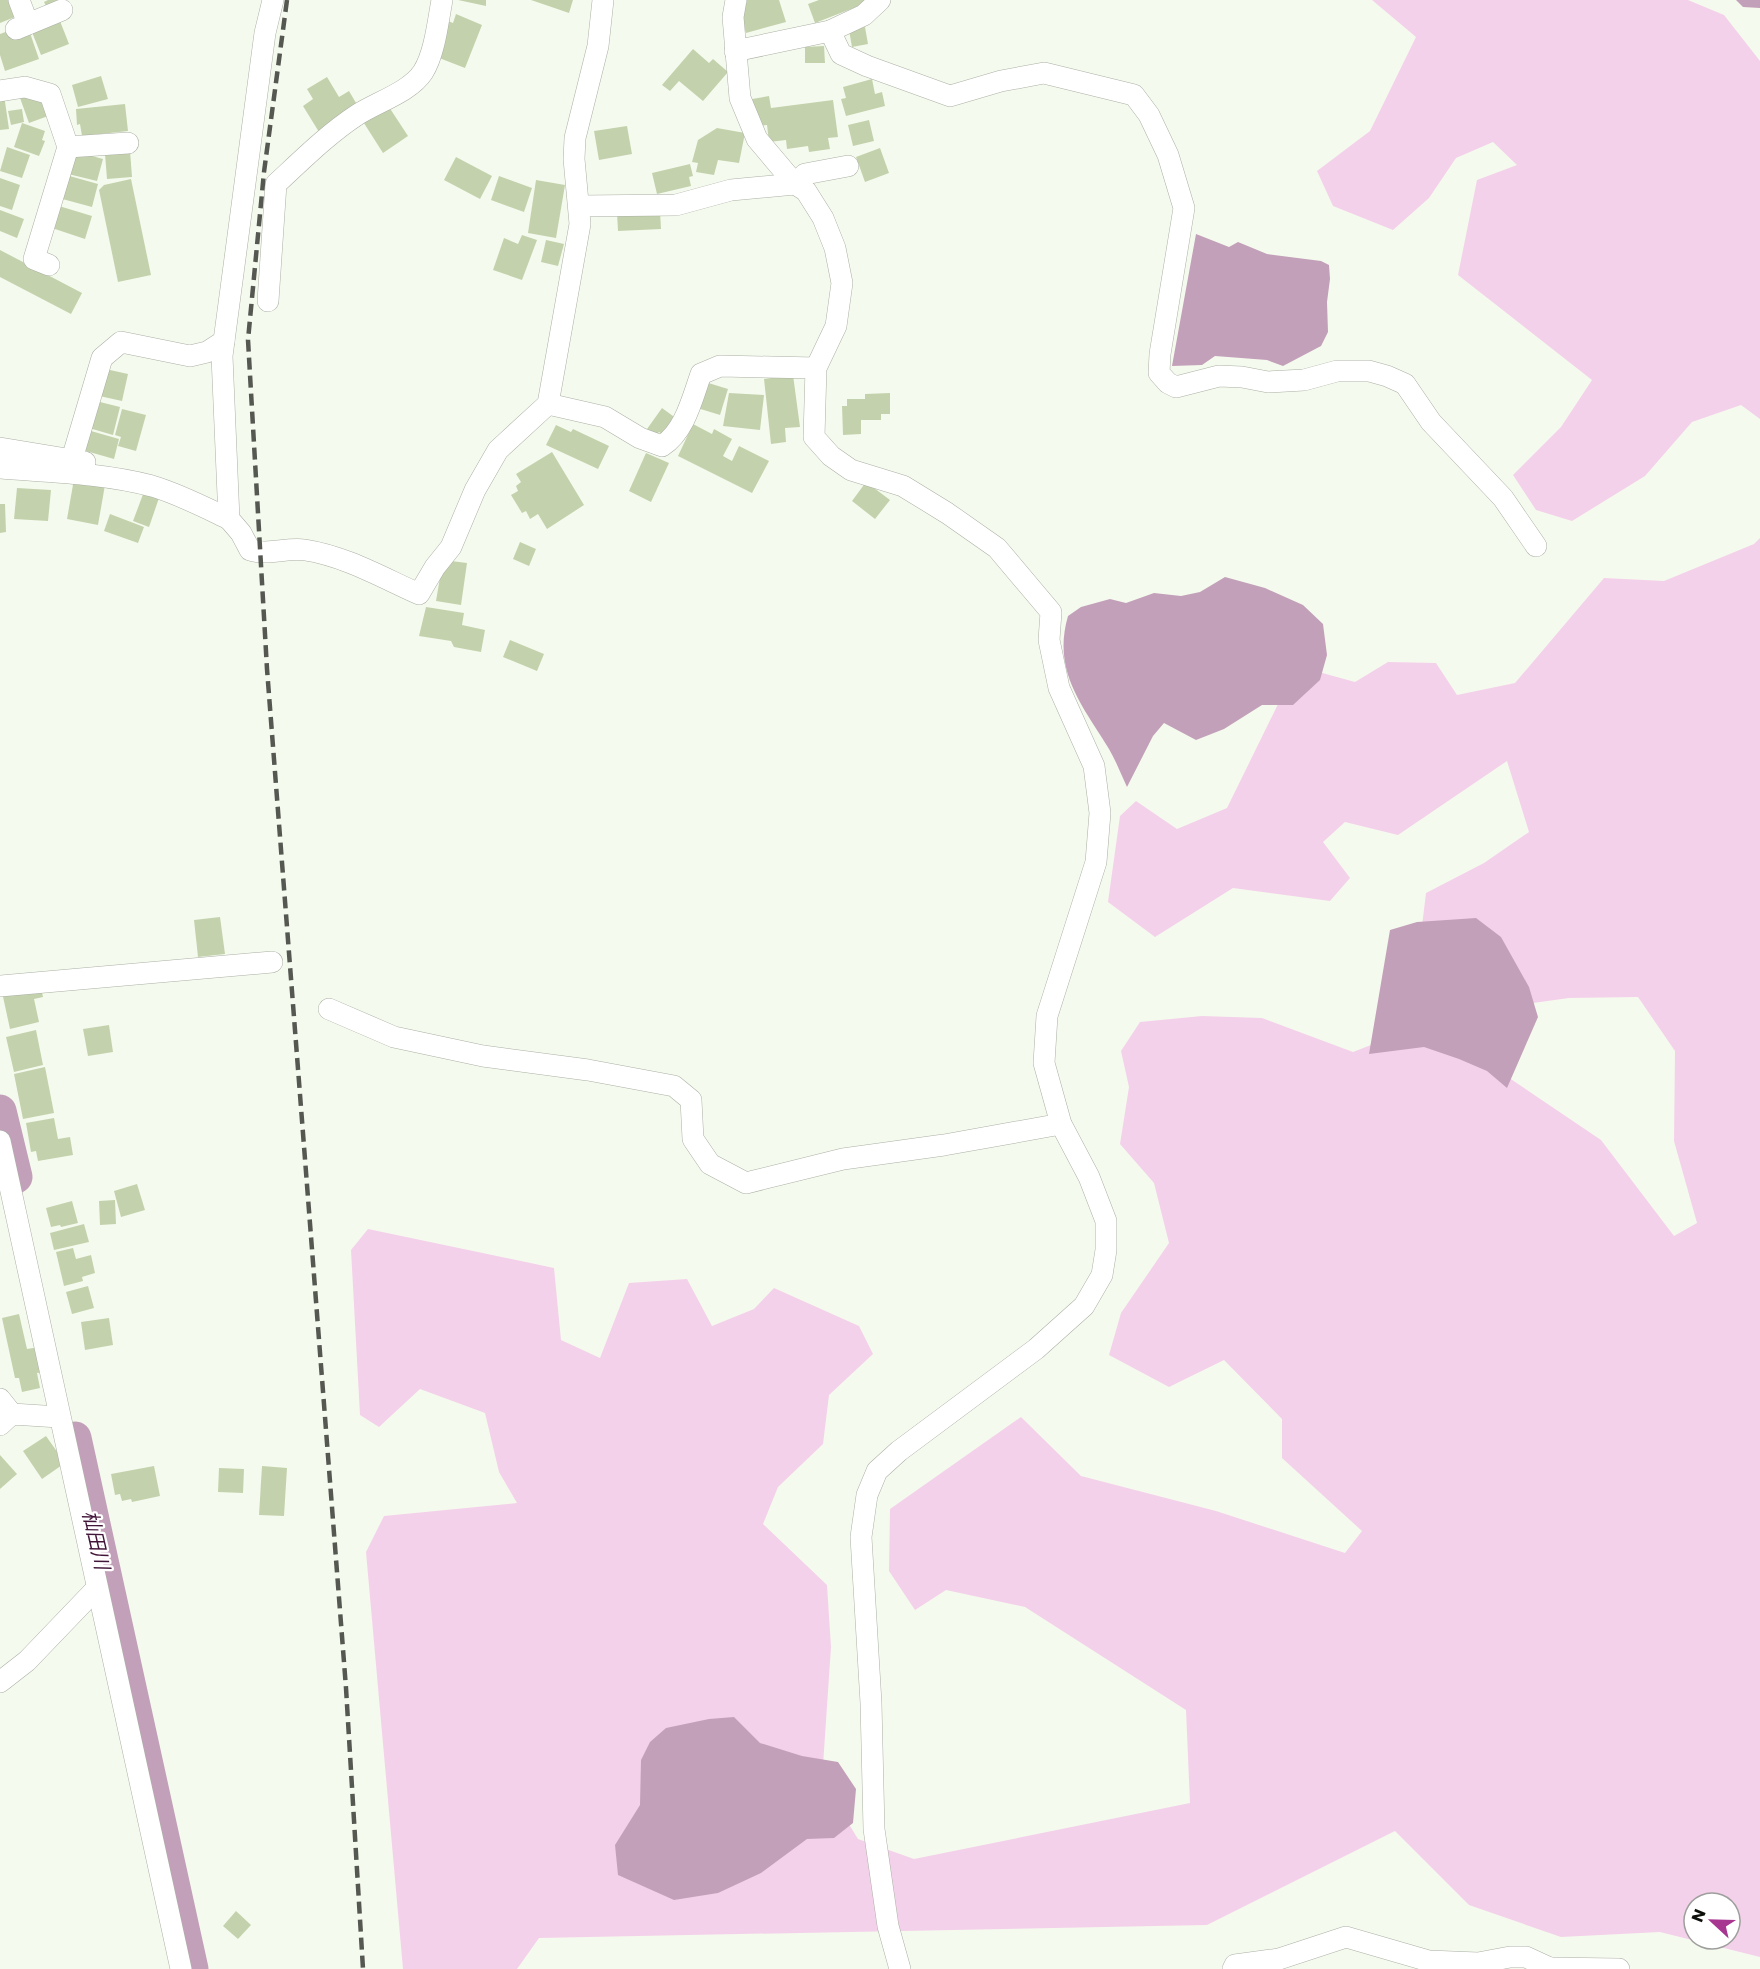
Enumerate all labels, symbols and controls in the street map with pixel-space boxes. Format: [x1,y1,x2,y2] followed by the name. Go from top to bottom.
[76,1508,117,1574] water label: 杣田川
[1682,1891,1742,1951] north arrow
[1686,1906,1711,1925] text: N

